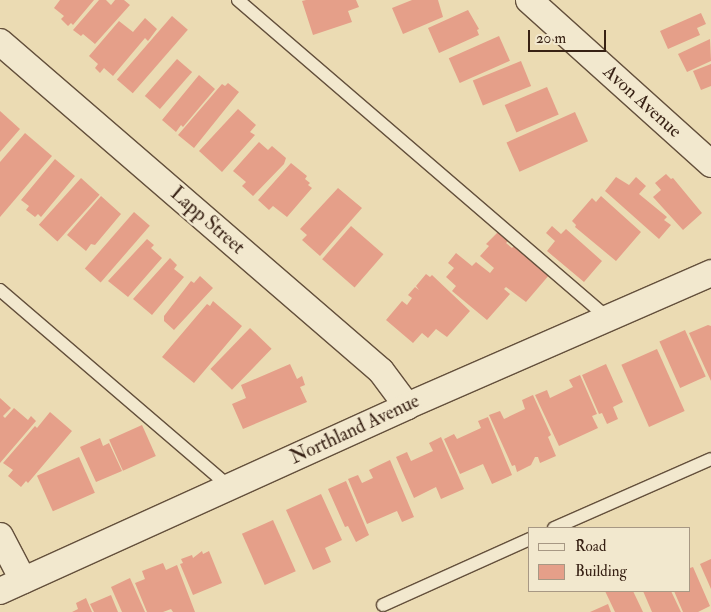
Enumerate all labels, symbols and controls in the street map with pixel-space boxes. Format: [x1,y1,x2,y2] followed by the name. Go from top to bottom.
[531,20,608,52] scale bar
[536,29,566,48] text: 20 m
[598,61,686,143] street label: Avon Avenue
[165,183,249,259] street label: Lapp Street
[287,390,423,470] street label: Northland Avenue
[528,527,691,592] legend
[575,537,606,556] text: Road
[575,562,627,581] text: Building

